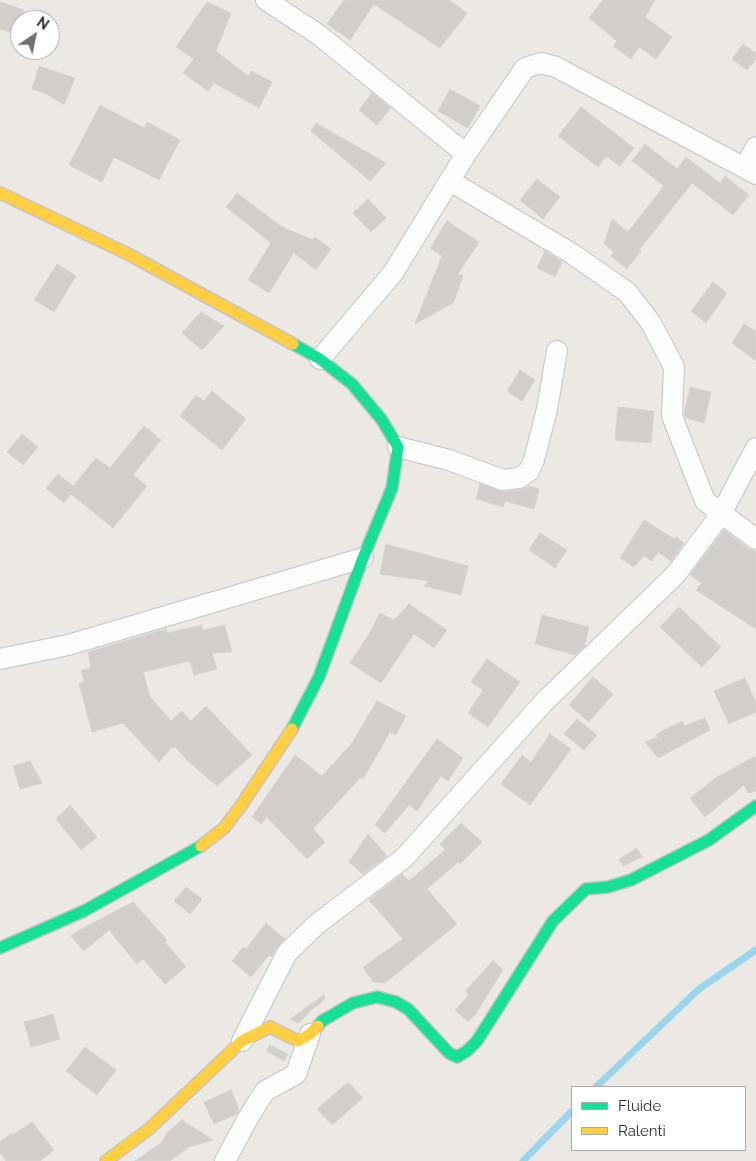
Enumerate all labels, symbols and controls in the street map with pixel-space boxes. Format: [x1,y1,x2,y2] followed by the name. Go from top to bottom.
[10,10,60,60] north arrow
[34,14,52,33] text: N
[571,1086,746,1151] legend
[618,1097,661,1115] text: Fluide
[618,1122,666,1140] text: Ralenti

